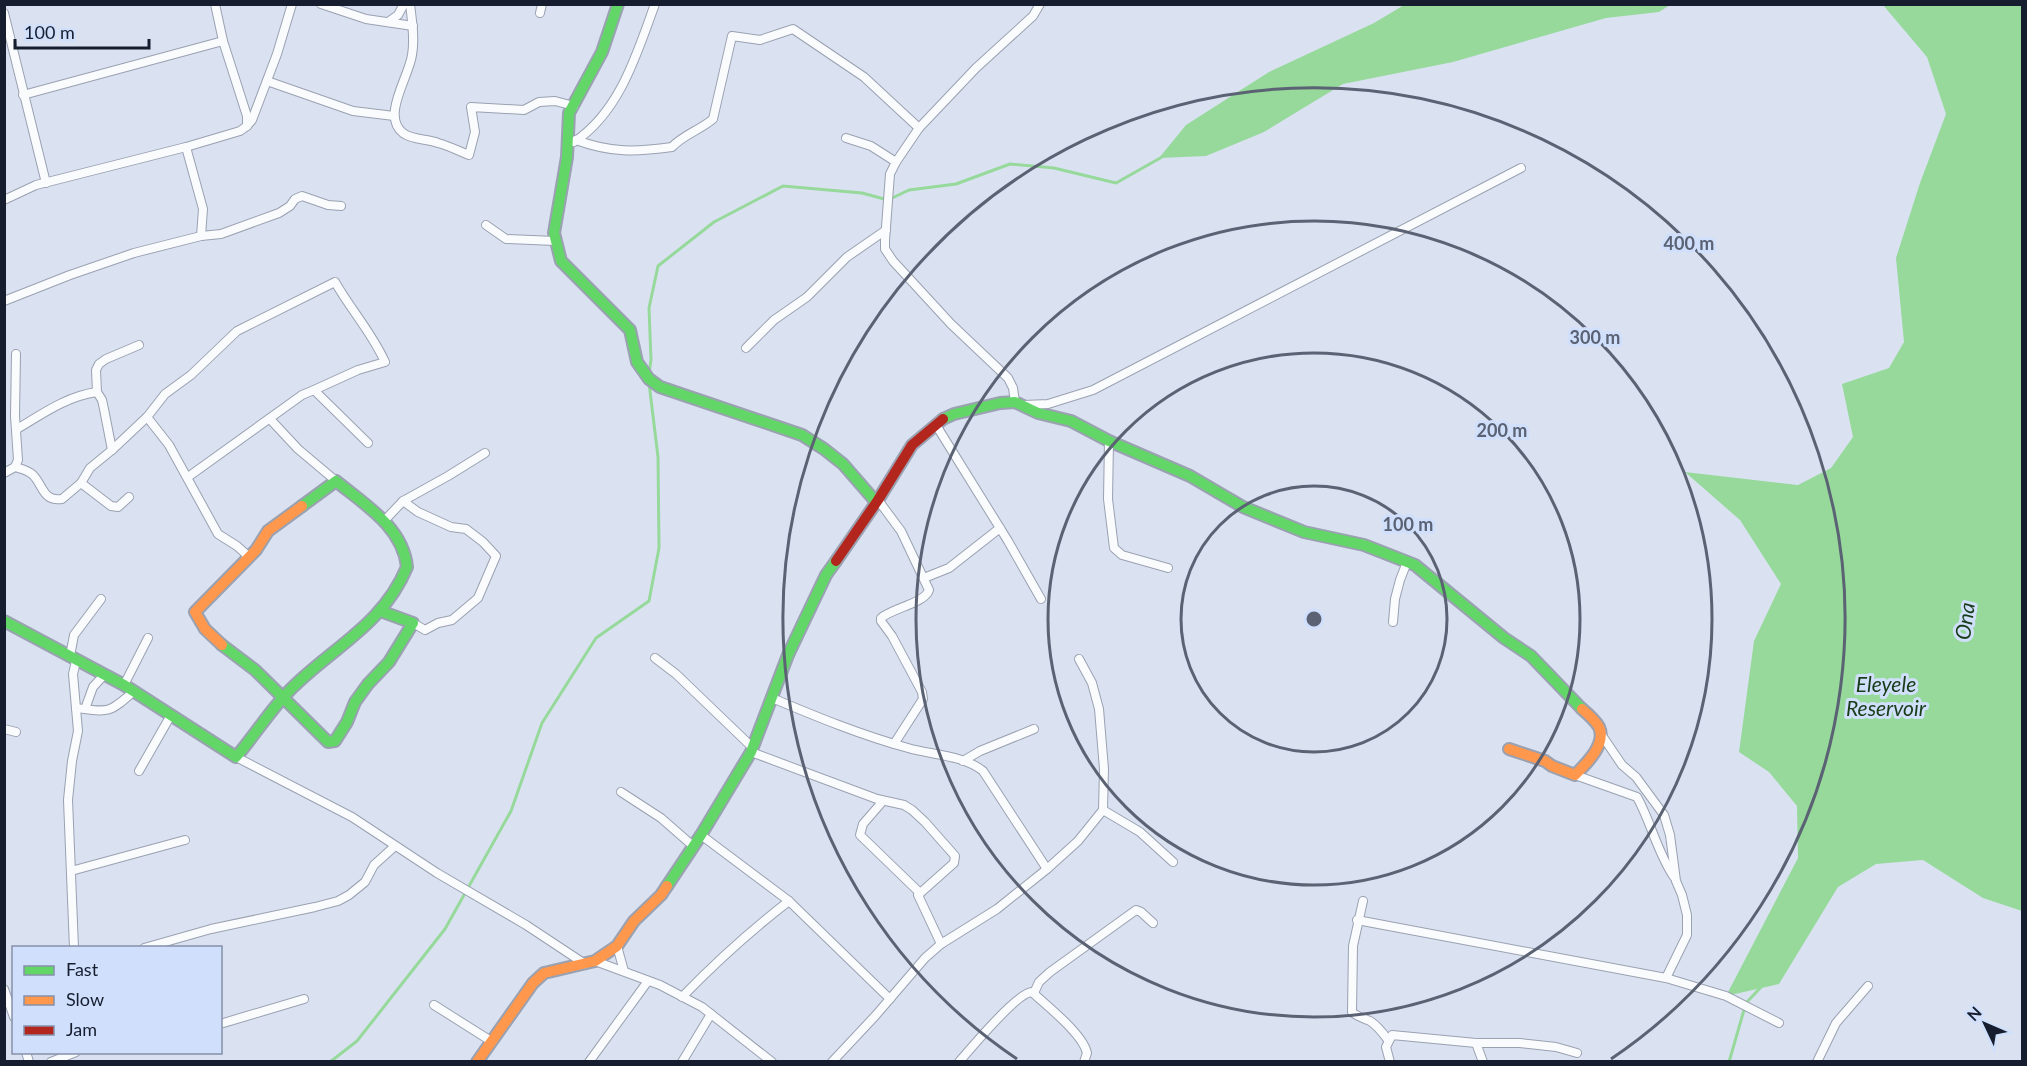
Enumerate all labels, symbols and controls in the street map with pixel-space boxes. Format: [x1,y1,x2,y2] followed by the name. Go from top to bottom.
[15,12,148,50] scale bar
[24,21,75,43] text: 100 m
[1664,232,1714,254] text: 400 m
[1570,326,1620,348] text: 300 m
[1477,419,1527,441] text: 200 m
[1383,513,1433,535] text: 100 m
[1949,601,1979,641] water label: Ona
[1304,609,1324,629] centre of rings
[1846,671,1927,720] water label: Eleyele Reservoir
[12,946,222,1054] legend
[66,958,99,980] text: Fast
[66,988,104,1010] text: Slow
[1955,994,2015,1054] north arrow
[1963,1002,1985,1024] text: N
[66,1018,97,1040] text: Jam

